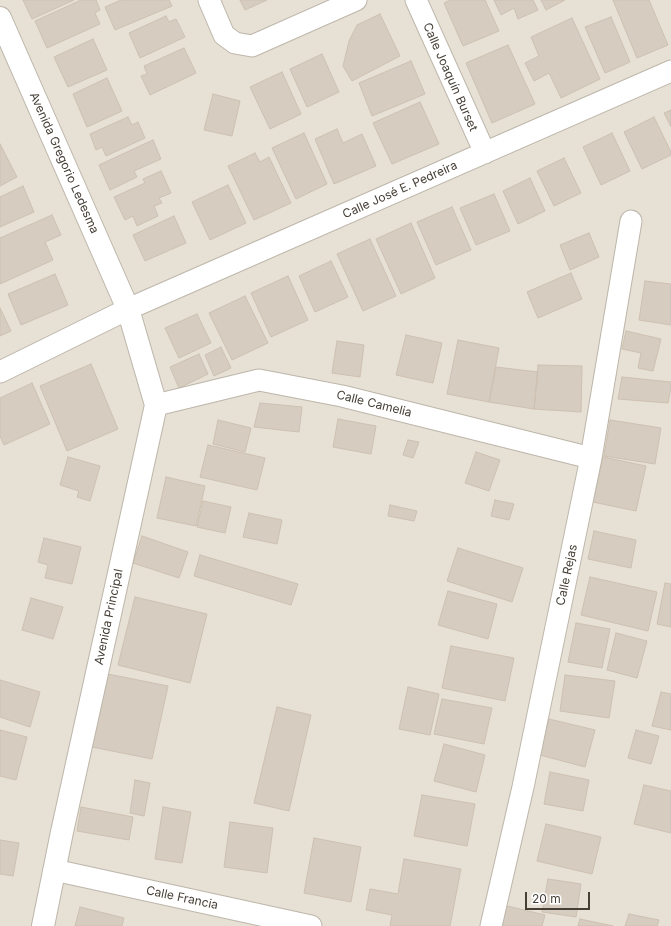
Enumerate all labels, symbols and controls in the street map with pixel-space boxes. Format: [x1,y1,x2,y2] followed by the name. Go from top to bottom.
[420,21,480,133] street label: Calle Joaquín Burset
[26,90,102,236] street label: Avenida Gregorio Ledesma
[340,158,460,222] street label: Calle José E. Pedreira
[335,388,413,420] street label: Calle Camelia
[553,543,581,607] street label: Calle Rejas
[92,568,126,666] street label: Avenida Principal
[145,883,219,913] street label: Calle Francia
[527,884,592,910] scale bar
[532,891,561,906] text: 20 m

